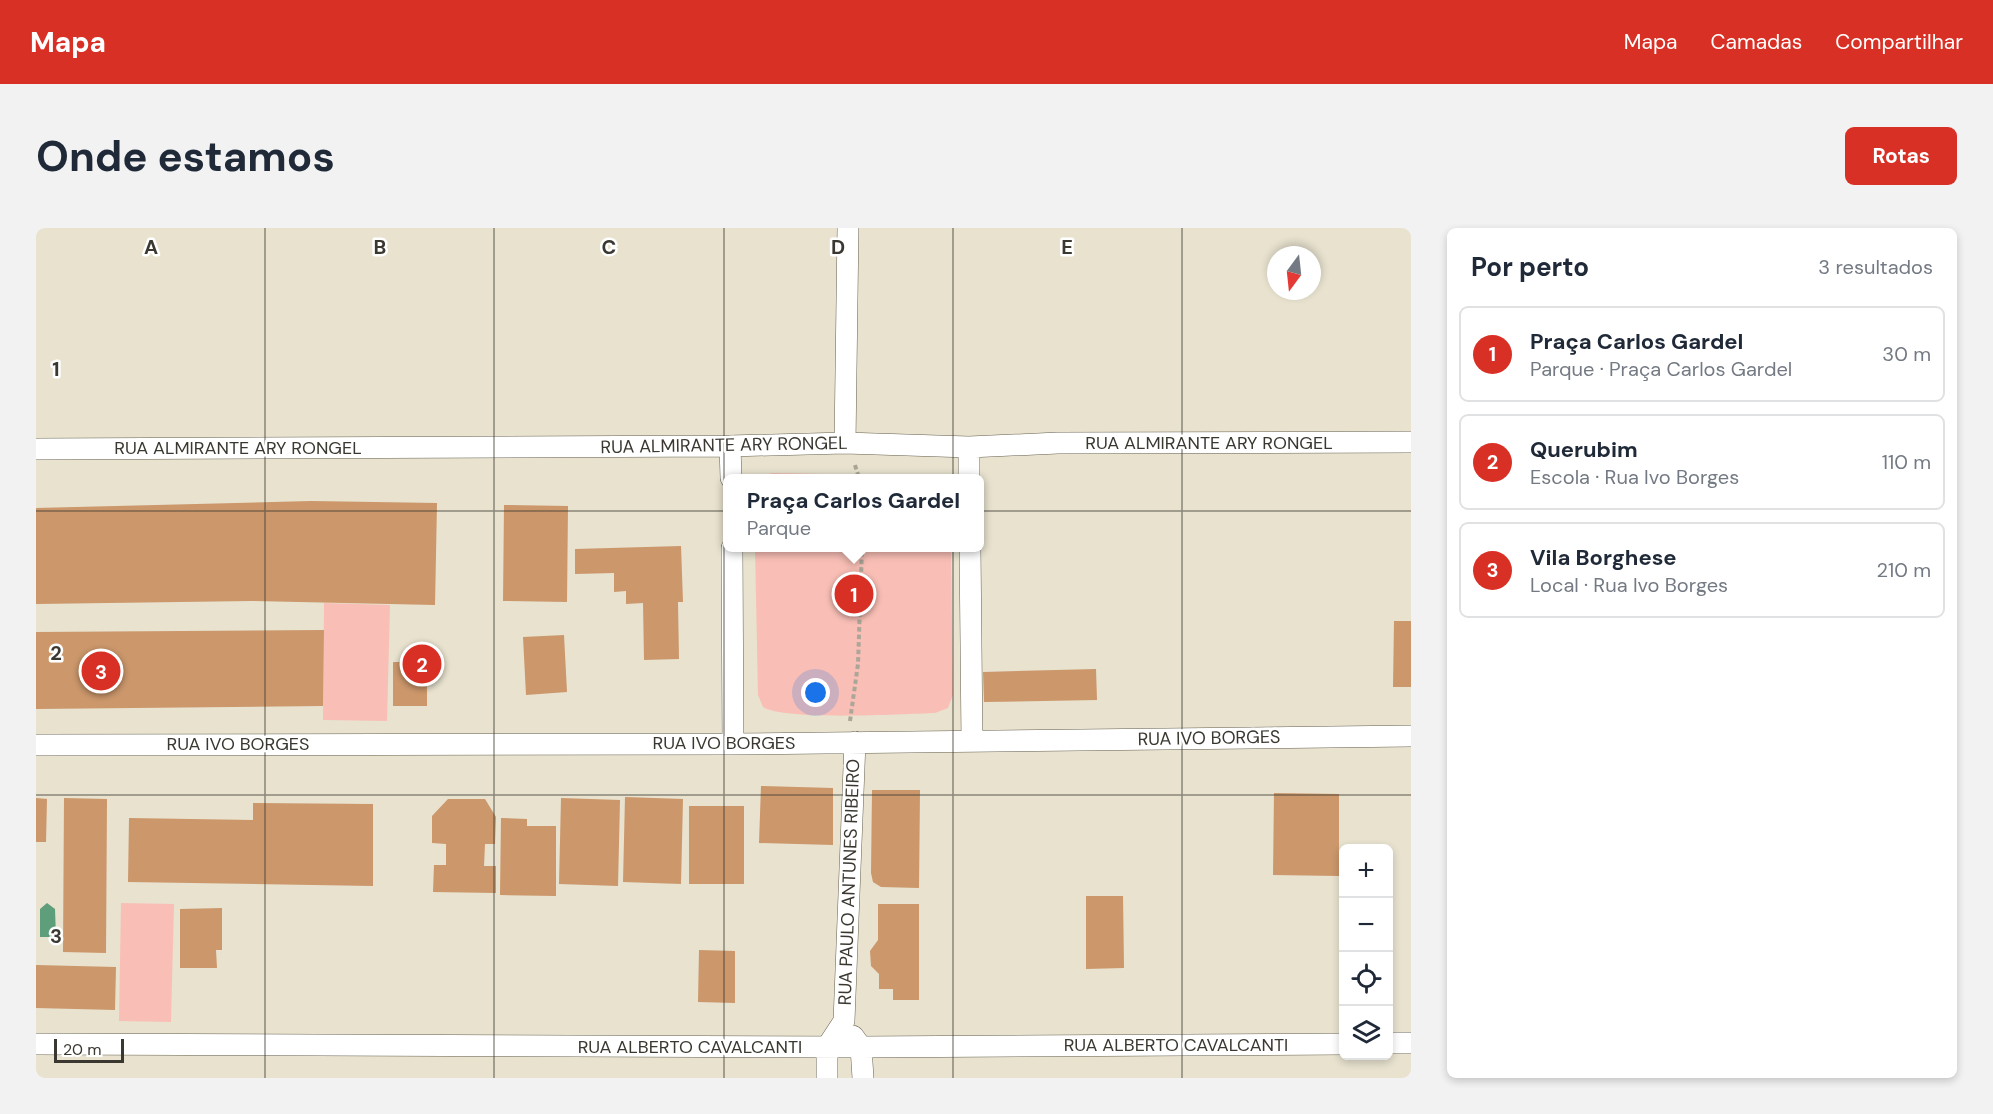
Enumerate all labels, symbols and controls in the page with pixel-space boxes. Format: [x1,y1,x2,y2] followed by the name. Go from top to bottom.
[30,24,106,61] text: Mapa
[1624,28,1677,56] text: Mapa
[1710,28,1802,56] text: Camadas
[1835,28,1963,56] text: Compartilhar
[1845,127,1957,185] button: Rotas
[36,129,335,184] text: Onde estamos
[144,234,158,260] text: A
[374,234,386,260] text: B
[602,234,616,260] text: C
[831,234,845,260] text: D
[1061,234,1073,260] text: E
[1267,246,1321,300] north arrow
[1471,250,1589,284] text: Por perto
[1818,254,1933,280] text: 3 resultados
[1530,327,1743,356] text: Praça Carlos Gardel
[1489,341,1496,367] text: 1
[1882,341,1931,367] text: 30 m
[52,356,60,382] text: 1
[1530,356,1792,382] text: Parque · Praça Carlos Gardel
[600,431,848,459] street label: RUA ALMIRANTE ARY RONGEL
[1085,431,1333,455] street label: RUA ALMIRANTE ARY RONGEL
[1530,435,1638,464] text: Querubim
[114,436,362,460] street label: RUA ALMIRANTE ARY RONGEL
[1487,449,1498,475] text: 2
[1882,449,1931,475] text: 110 m
[1530,464,1739,490] text: Escola · Rua Ivo Borges
[723,474,984,552] popup
[747,486,960,515] text: Praça Carlos Gardel
[747,515,811,541] text: Parque
[1530,543,1677,572] text: Vila Borghese
[1486,557,1499,583] text: 3
[1876,557,1931,583] text: 210 m
[834,572,874,616] pin: 1
[1530,572,1728,598] text: Local · Rua Ivo Borges
[50,640,62,666] text: 2
[402,642,442,686] pin: 2
[82,648,120,694] pin: 3
[801,678,830,707] your location
[1137,725,1281,751] street label: RUA IVO BORGES
[653,731,795,755] street label: RUA IVO BORGES
[167,732,309,756] street label: RUA IVO BORGES
[833,758,865,1006] street label: RUA PAULO ANTUNES RIBEIRO
[1339,844,1393,1060] map controls
[1339,844,1393,898] button: +
[1339,898,1393,952] button: −
[50,923,62,949] text: 3
[1339,952,1393,1006] button: locate
[1339,1006,1393,1060] button: layers
[1064,1033,1288,1057] street label: RUA ALBERTO CAVALCANTI
[578,1035,802,1059] street label: RUA ALBERTO CAVALCANTI
[54,1036,124,1064] scale bar
[63,1039,102,1060] text: 20 m

